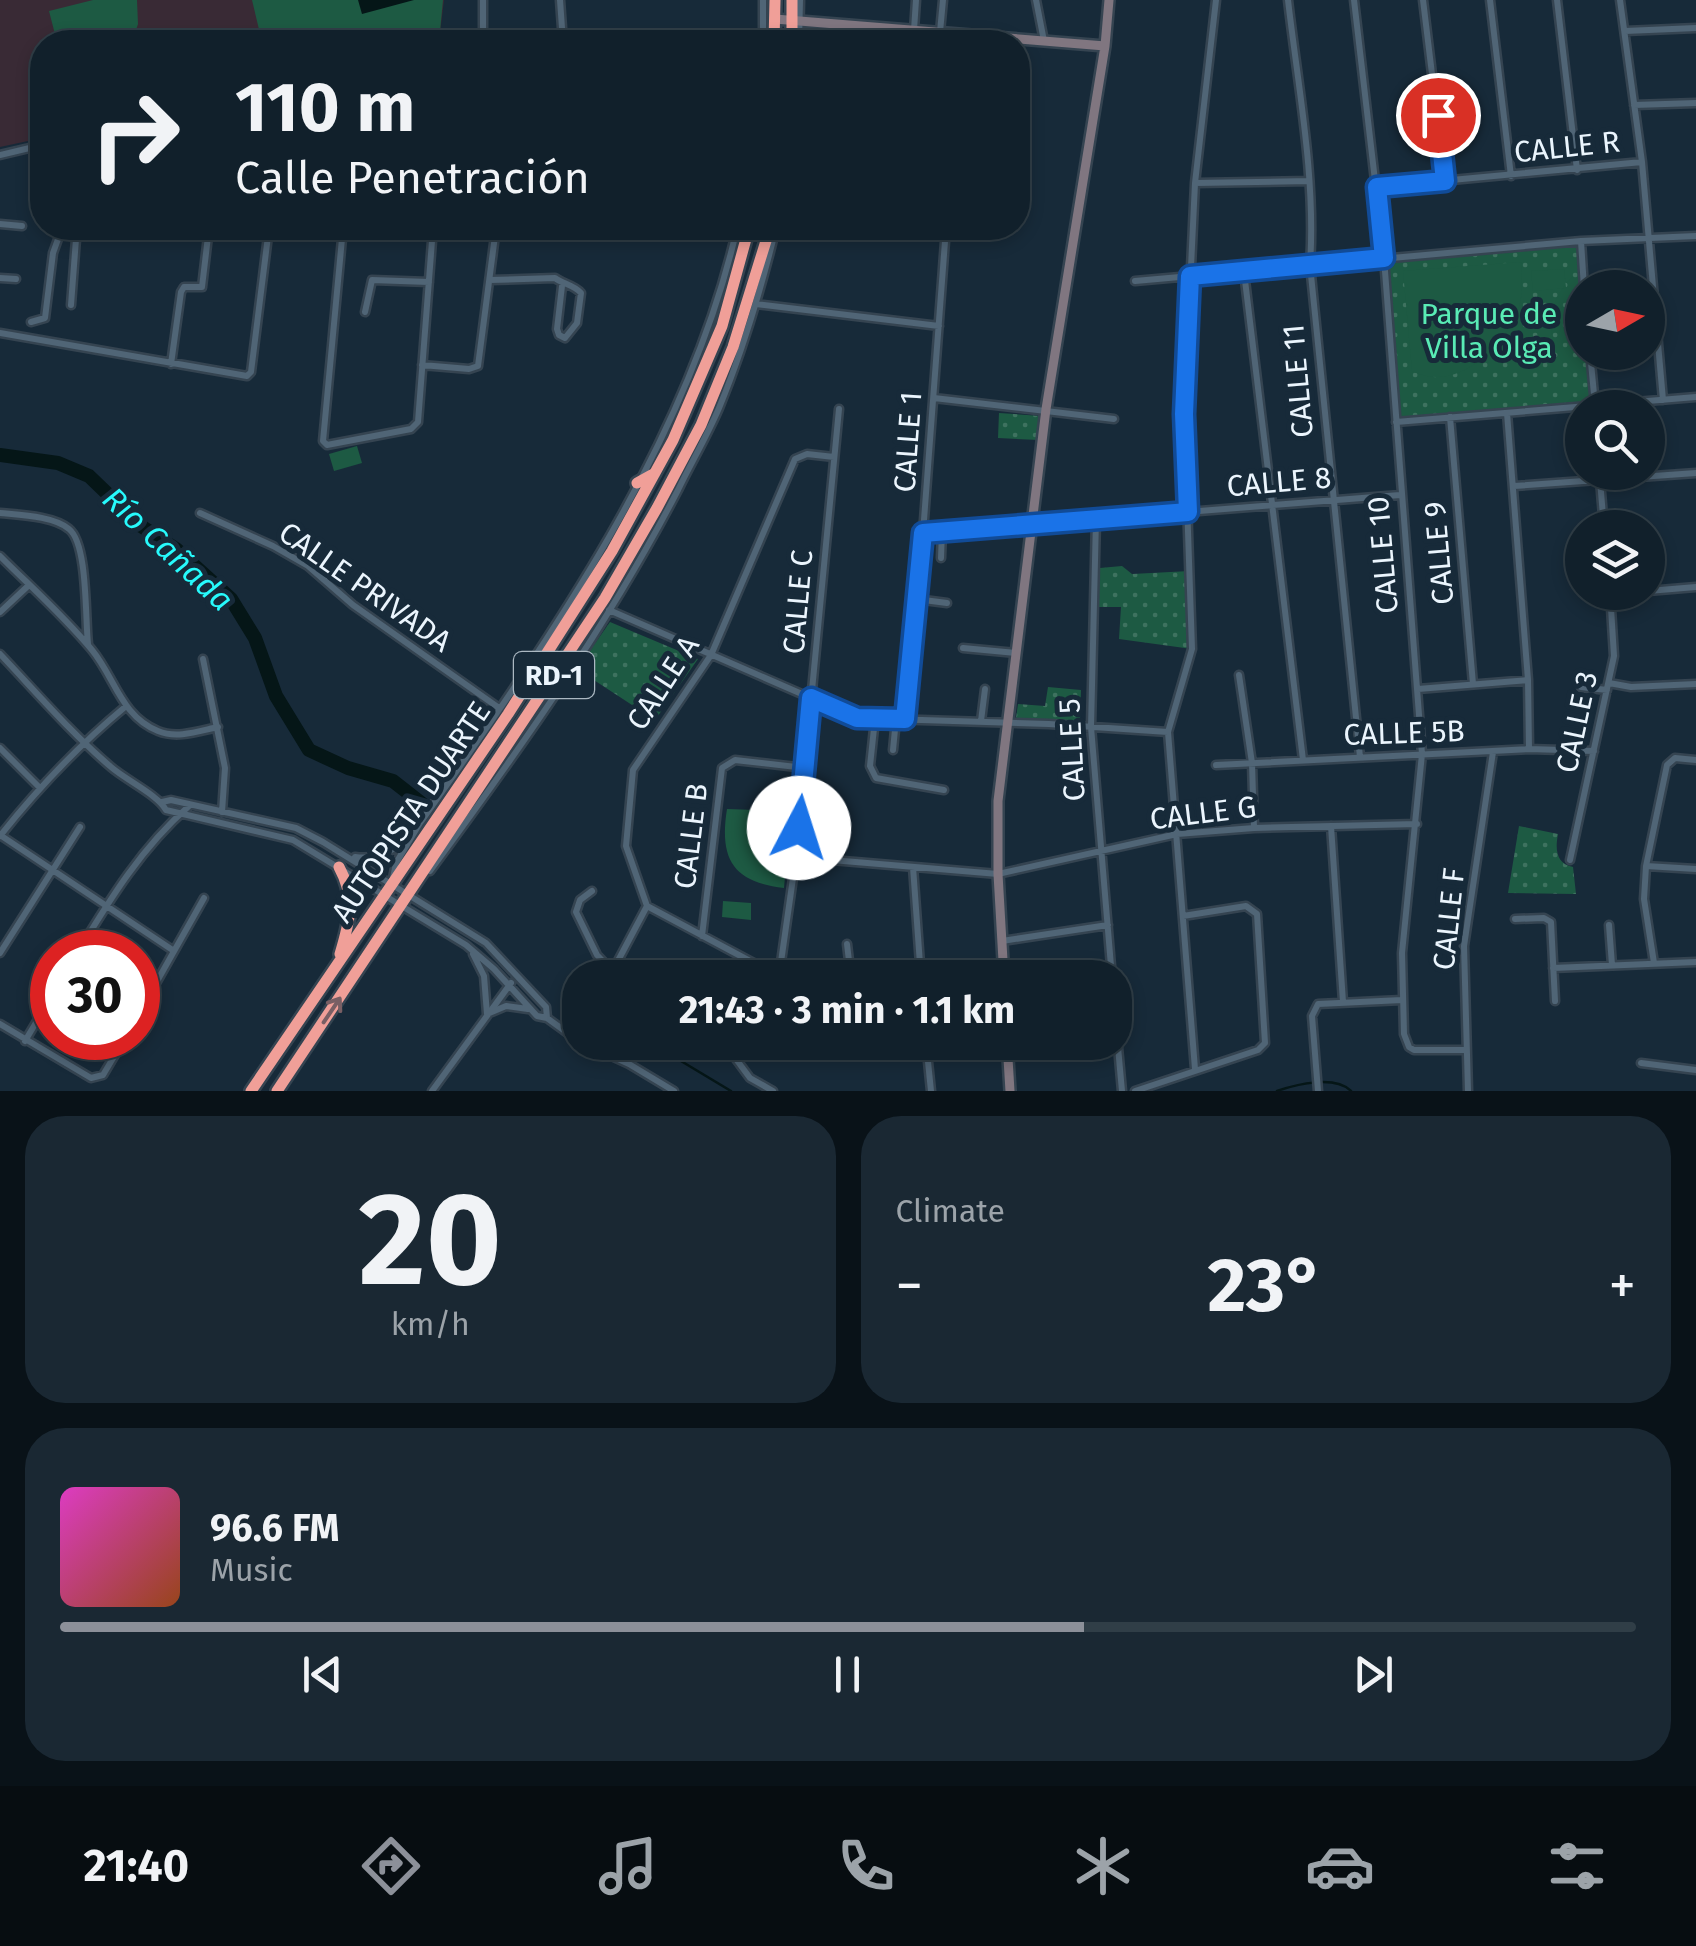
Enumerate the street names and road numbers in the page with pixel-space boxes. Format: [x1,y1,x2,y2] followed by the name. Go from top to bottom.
[1512,124,1622,170] street label: CALLE R
[1275,323,1321,439] street label: CALLE 11
[887,390,929,494] street label: CALLE 1
[1225,460,1333,504] street label: CALLE 8
[1360,495,1406,615] street label: CALLE 10
[1417,500,1461,606] street label: CALLE 9
[272,514,459,660] street label: CALLE PRIVADA
[776,548,821,656] street label: CALLE C
[619,628,707,737] street label: CALLE A
[514,652,594,698] road number: RD-1
[1549,668,1605,776] street label: CALLE 3
[324,695,498,929] street label: AUTOPISTA DUARTE
[1051,698,1093,802] street label: CALLE 5
[1343,713,1465,753] street label: CALLE 5B
[667,781,715,891] street label: CALLE B
[1148,789,1258,837] street label: CALLE G
[1426,866,1472,972] street label: CALLE F

